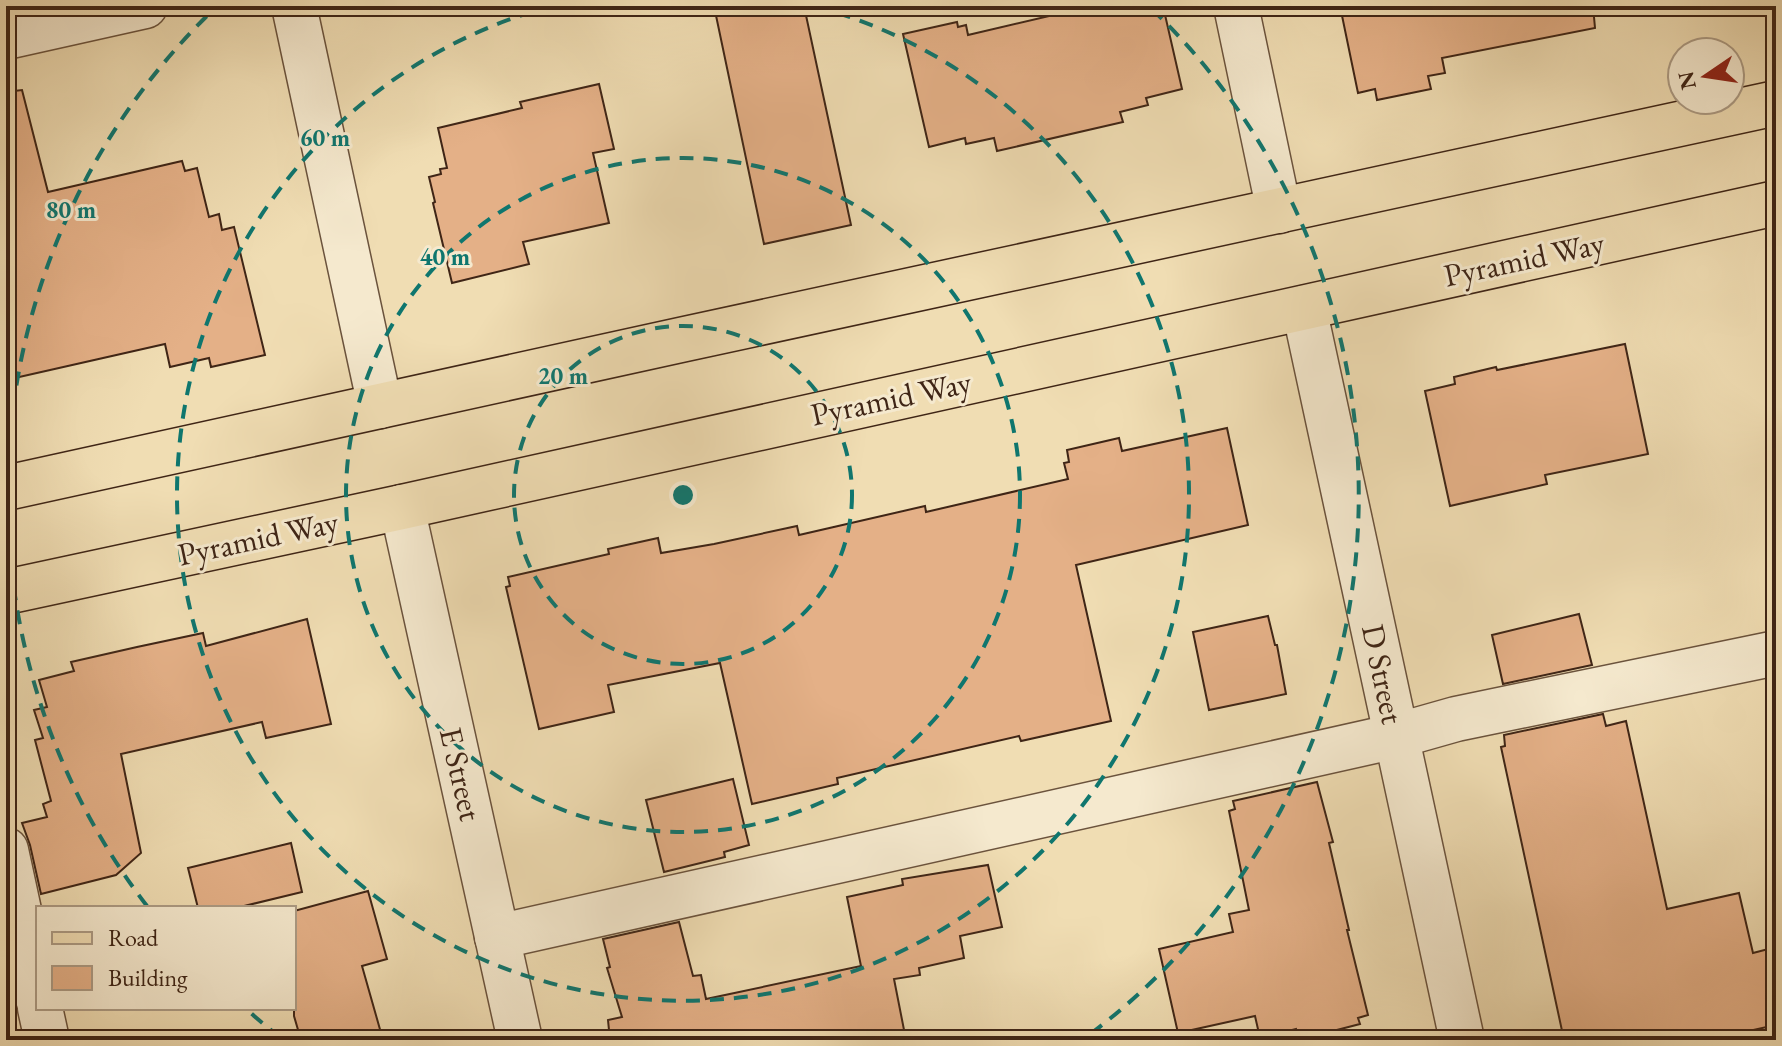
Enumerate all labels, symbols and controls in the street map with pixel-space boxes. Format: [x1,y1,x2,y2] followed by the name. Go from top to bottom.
[1666,36,1746,116] north arrow
[1671,68,1703,92] text: N
[300,122,350,153] text: 60 m
[46,194,96,225] text: 80 m
[1440,221,1609,296] street label: Pyramid Way
[420,241,470,272] text: 40 m
[538,360,588,391] text: 20 m
[807,360,976,435] street label: Pyramid Way
[669,481,697,509] centre of rings
[174,500,343,575] street label: Pyramid Way
[1352,620,1414,728] street label: D Street
[430,723,492,825] street label: E Street
[36,906,296,1010] legend
[108,922,159,953] text: Road
[108,962,188,993] text: Building

